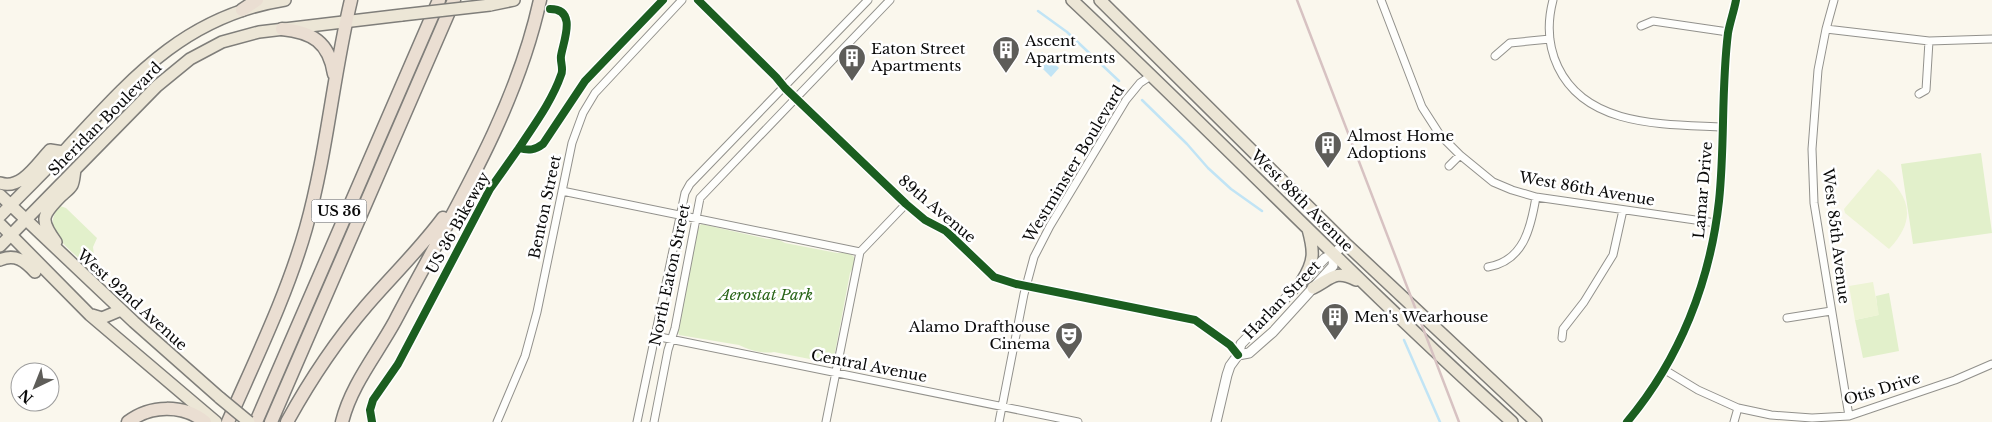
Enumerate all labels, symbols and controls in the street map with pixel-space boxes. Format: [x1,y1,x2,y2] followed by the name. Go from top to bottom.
[1024,31,1116,67] place label: Ascent Apartments
[991,35,1021,74] building icon: Ascent Apartments
[870,39,966,75] place label: Eaton Street Apartments
[837,43,867,82] building icon: Eaton Street Apartments
[44,58,165,179] street label: Sheridan Boulevard
[1018,82,1128,247] street label: Westminster Boulevard
[1346,126,1454,162] place label: Almost Home Adoptions
[1313,130,1343,169] building icon: Almost Home Adoptions
[1689,141,1716,239] street label: Lamar Drive
[1247,145,1357,256] street label: West 88th Avenue
[524,153,565,261] street label: Benton Street
[1819,166,1854,305] street label: West 85th Avenue
[1517,167,1656,210] street label: West 86th Avenue
[422,168,494,277] street label: US 36 Bikeway
[895,171,980,247] street label: 89th Avenue
[312,200,366,222] road number: US 36
[645,202,694,348] street label: North Eaton Street
[72,244,191,354] street label: West 92nd Avenue
[1239,256,1324,343] street label: Harlan Street
[717,285,813,304] park label: Aerostat Park
[1320,302,1350,341] building icon: Men's Wearhouse
[1354,307,1488,326] place label: Men's Wearhouse
[908,317,1051,353] place label: Alamo Drafthouse Cinema
[1054,321,1084,360] theatre icon: Alamo Drafthouse Cinema
[809,345,929,386] street label: Central Avenue
[10,362,60,412] north arrow
[1841,368,1922,409] street label: Otis Drive
[15,385,37,408] text: N

